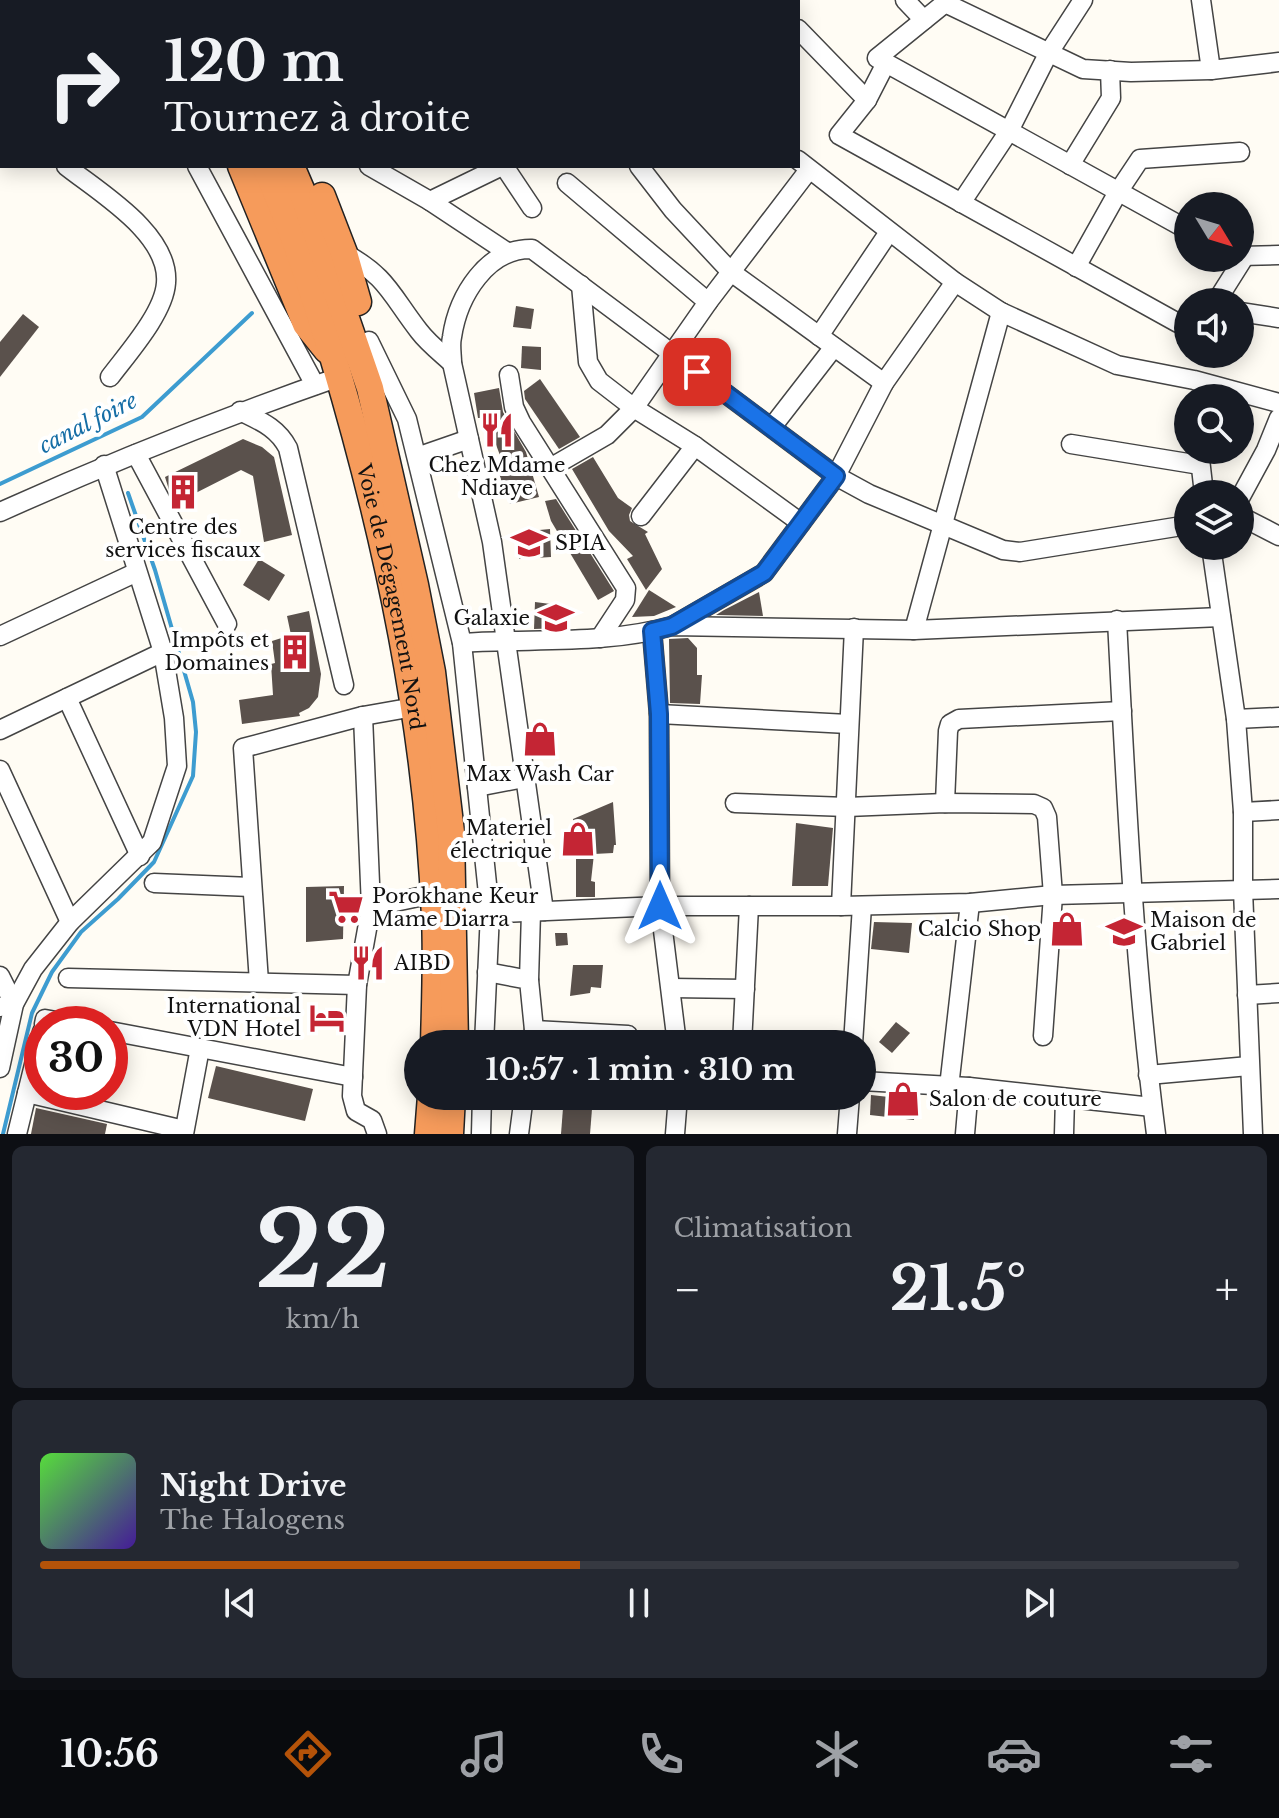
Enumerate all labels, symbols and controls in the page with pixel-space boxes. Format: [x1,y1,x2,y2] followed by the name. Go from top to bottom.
[164,27,344,96] text: 120 m
[32,32,136,136] icon: right
[164,96,471,141] text: Tournez à droite
[1174,192,1254,272] north arrow
[1174,192,1254,560] map controls
[1174,288,1254,368] button: sound
[663,338,731,406] pin
[675,350,719,394] icon: arrive
[1174,384,1254,464] button: search
[34,387,142,459] water label: canal foire
[478,411,516,449] restaurant icon: Chez Mdame Ndiaye
[429,453,565,500] place label: Chez Mdame Ndiaye
[351,461,429,731] street label: Voie de Dégagement Nord
[164,473,202,511] building icon: Centre des services fiscaux
[1174,480,1254,560] button: layers
[105,515,261,562] place label: Centre des services fiscaux
[510,524,548,562] school or university icon: SPIA
[555,531,606,555] place label: SPIA
[537,599,575,637] school or university icon: Galaxie
[453,606,530,630] place label: Galaxie
[165,628,269,675] place label: Impôts et Domaines
[276,633,314,671] building icon: Impôts et Domaines
[521,720,559,758] shop icon: Max Wash Car
[466,762,614,786] place label: Max Wash Car
[450,816,552,863] place label: Materiel électrique
[559,820,597,858] shop icon: Materiel électrique
[618,864,702,948] position arrow
[372,884,539,931] place label: Porokhane Keur Mame Diarra
[327,888,365,926] supermarket icon: Porokhane Keur Mame Diarra
[1150,908,1256,955] place label: Maison de Gabriel
[1048,910,1086,948] shop icon: Calcio Shop
[1105,913,1143,951] school or university icon: Maison de Gabriel
[918,917,1041,941] place label: Calcio Shop
[349,944,387,982] restaurant icon: AIBD
[393,951,451,975] place label: AIBD
[167,994,301,1041] place label: International VDN Hotel
[308,999,346,1037] hotel icon: International VDN Hotel
[24,1006,128,1110] speed limit sign: 30
[485,1051,795,1088] text: 10:57 · 1 min · 310 m
[884,1080,922,1118] shop icon: Salon de couture
[929,1087,1102,1111] place label: Salon de couture
[255,1186,390,1315] text: 22
[674,1212,852,1244] text: Climatisation
[890,1252,1026,1326] text: 21.5°
[674,1262,701,1317] text: −
[1215,1262,1239,1317] text: +
[286,1303,360,1335] text: km/h
[160,1467,346,1504] text: Night Drive
[160,1504,345,1536] text: The Halogens
[218,1581,262,1625] icon: previous
[617,1581,661,1625] icon: pause
[1017,1581,1061,1625] icon: next
[280,1726,336,1782] icon: directions
[456,1726,512,1782] icon: music
[633,1726,689,1782] icon: phone
[809,1726,865,1782] icon: climate
[986,1726,1042,1782] icon: car
[1163,1726,1219,1782] icon: filters
[60,1732,159,1777] text: 10:56

